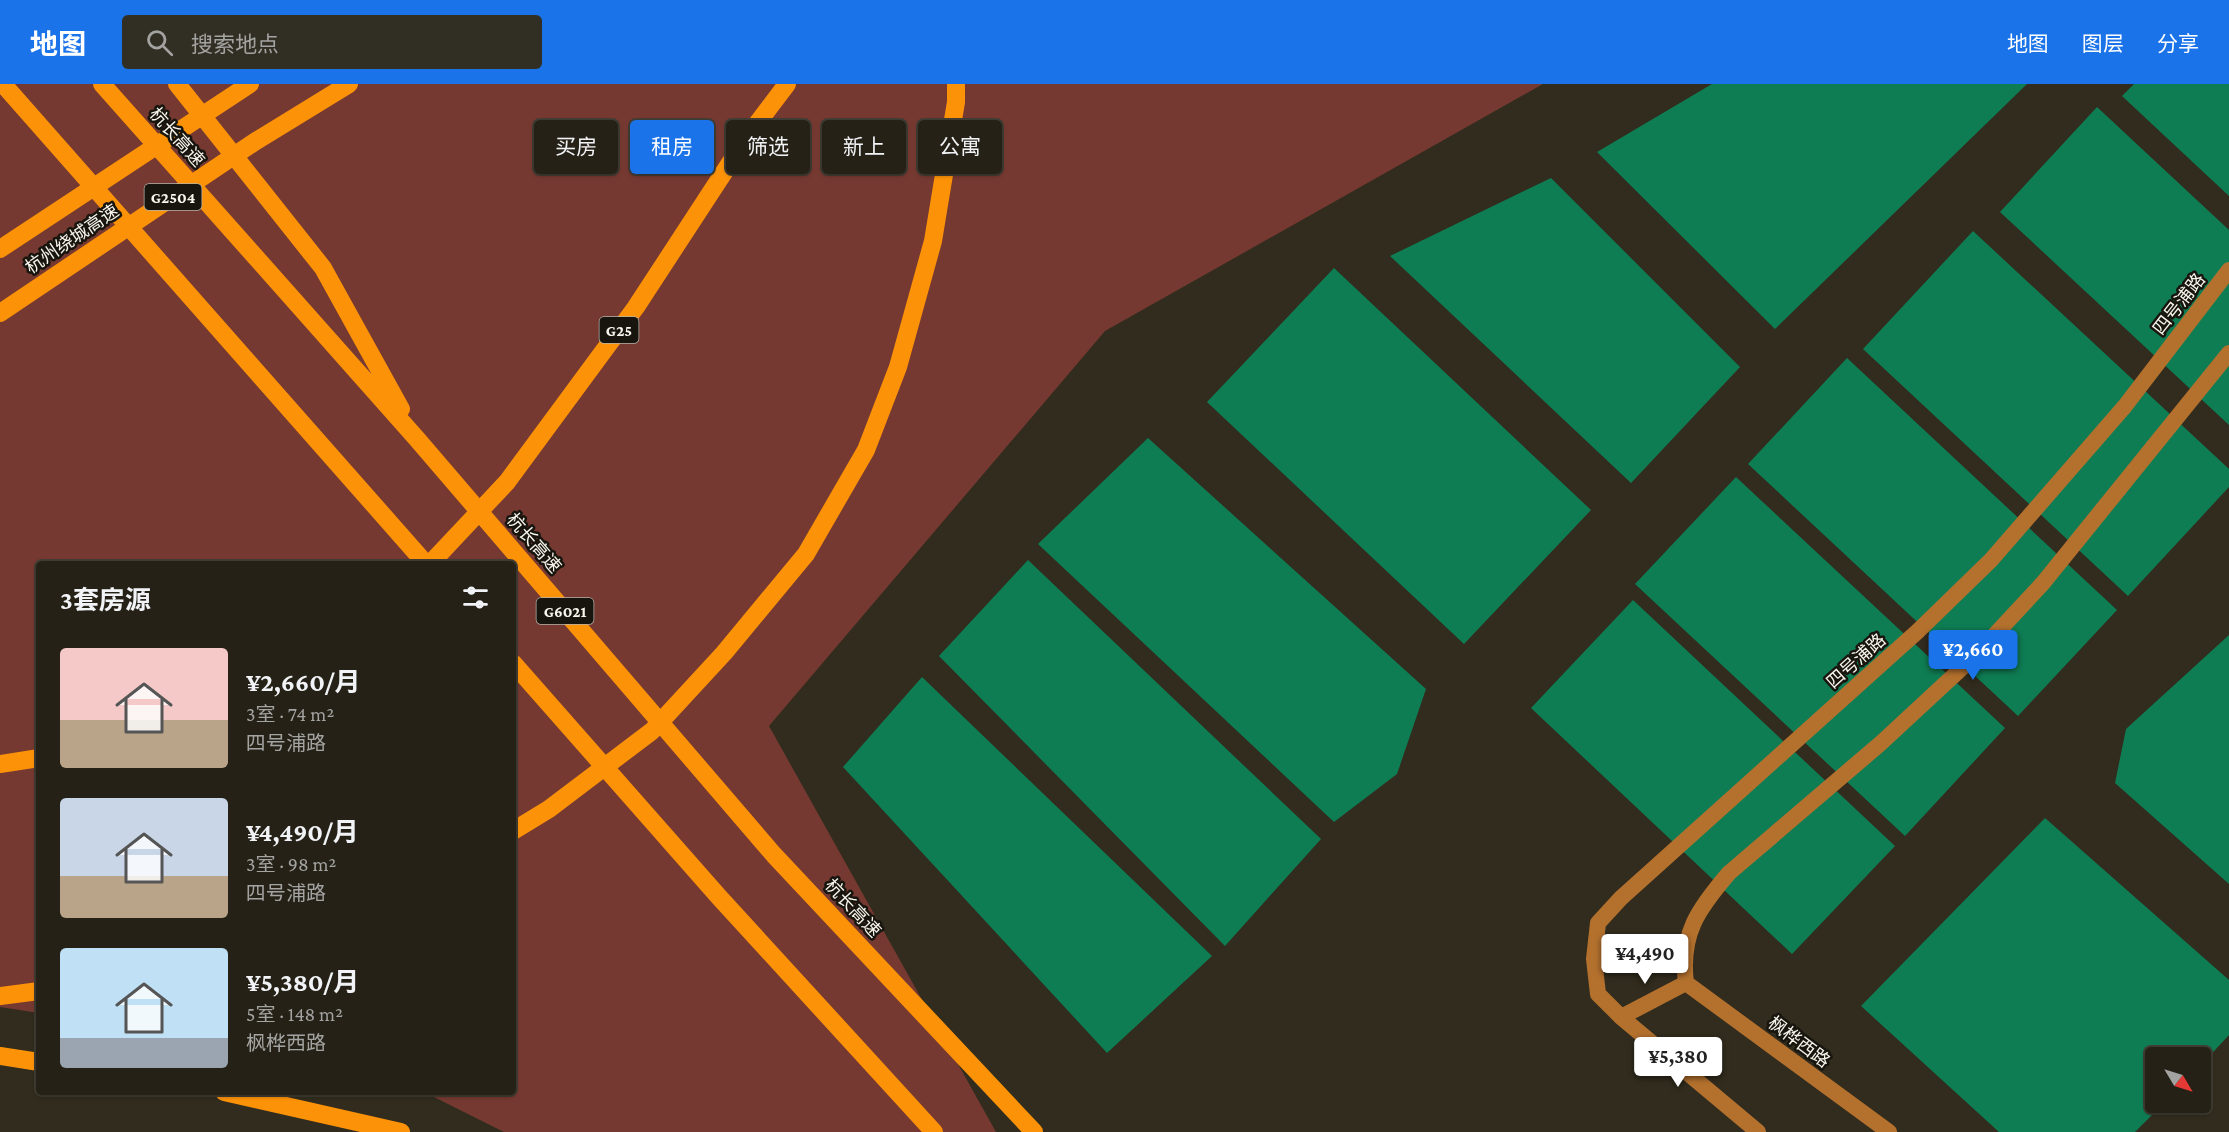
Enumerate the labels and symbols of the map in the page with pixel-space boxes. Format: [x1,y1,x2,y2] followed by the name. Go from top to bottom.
[145,104,209,170] street label: 杭长高速
[144,184,201,210] road number: G2504
[22,201,122,277] street label: 杭州绕城高速
[2149,269,2209,339] street label: 四号浦路
[600,317,638,343] road number: G25
[503,509,565,577] street label: 杭长高速
[536,598,594,624] road number: G6021
[1823,629,1889,693] street label: 四号浦路
[1924,630,2022,681] pin: ¥2,660
[821,875,885,941] street label: 杭长高速
[1596,934,1694,985] pin: ¥4,490
[1764,1012,1834,1072] street label: 枫桦西路
[1629,1037,1727,1088] pin: ¥5,380
[2145,1047,2211,1113] north arrow

